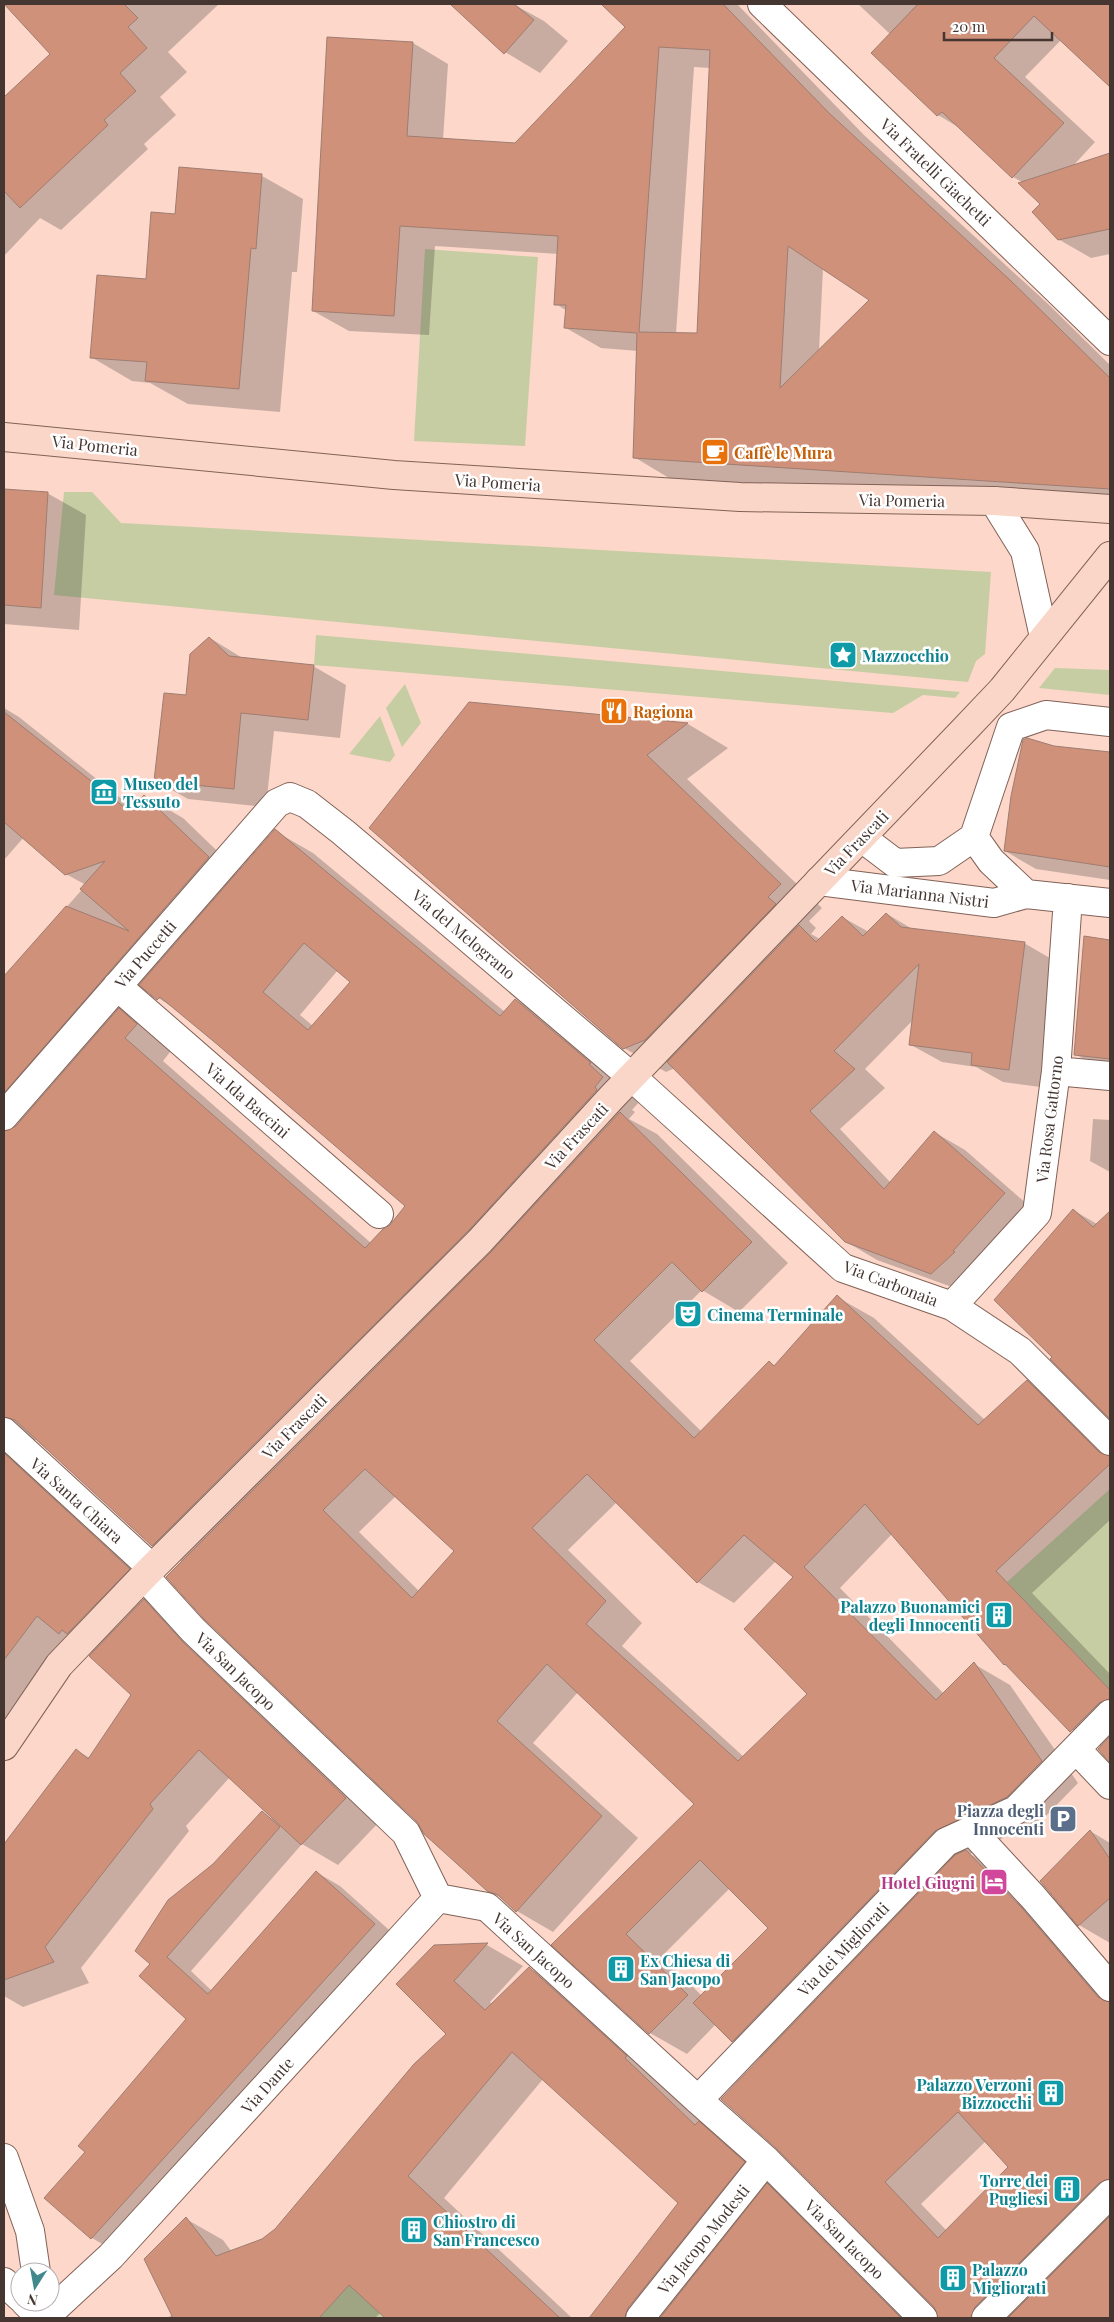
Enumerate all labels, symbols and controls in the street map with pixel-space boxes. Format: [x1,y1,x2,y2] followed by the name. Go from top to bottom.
[944,10,1052,42] scale bar
[952,16,986,36] text: 20 m
[875,113,996,231] street label: Via Fratelli Giachetti
[50,430,139,460] street label: Via Pomeria
[700,437,730,467] cafe icon: Caffè le Mura
[734,442,833,463] place label: Caffè le Mura
[453,468,542,495] street label: Via Pomeria
[858,489,945,511] street label: Via Pomeria
[828,640,858,670] place icon: Mazzocchio
[862,645,949,666] place label: Mazzocchio
[599,696,629,726] restaurant icon: Ragiona
[633,701,694,722] place label: Ragiona
[123,773,198,812] place label: Museo del Tessuto
[89,777,119,807] museum icon: Museo del Tessuto
[819,805,893,881] street label: Via Frascati
[849,874,991,912] street label: Via Marianna Nistri
[407,884,520,984] street label: Via del Melograno
[109,915,181,993] street label: Via Puccetti
[1031,1054,1067,1185] street label: Via Rosa Gattorno
[201,1057,295,1142] street label: Via Ida Baccini
[539,1098,612,1174] street label: Via Frascati
[840,1255,941,1311] street label: Via Carbonaia
[673,1299,703,1329] theatre icon: Cinema Terminale
[707,1304,843,1325] place label: Cinema Terminale
[256,1389,331,1464] street label: Via Frascati
[25,1452,128,1547] street label: Via Santa Chiara
[840,1596,980,1635] place label: Palazzo Buonamici degli Innocenti
[984,1600,1014,1630] building icon: Palazzo Buonamici degli Innocenti
[191,1627,281,1715] street label: Via San Jacopo
[957,1800,1044,1839] place label: Piazza degli Innocenti
[1048,1804,1078,1834] parking icon: Piazza degli Innocenti
[979,1867,1009,1897] hotel icon: Hotel Giugni
[881,1872,975,1893] place label: Hotel Giugni
[792,1897,893,2001] street label: Via dei Migliorati
[488,1907,580,1993] street label: Via San Jacopo
[640,1950,730,1989] place label: Ex Chiesa di San Jacopo
[606,1954,636,1984] building icon: Ex Chiesa di San Jacopo
[235,2052,298,2118] street label: Via Dante
[916,2074,1032,2113] place label: Palazzo Verzoni Bizzocchi
[1036,2078,1066,2108] building icon: Palazzo Verzoni Bizzocchi
[980,2170,1048,2209] place label: Torre dei Pugliesi
[1052,2174,1082,2204] building icon: Torre dei Pugliesi
[652,2180,754,2299] street label: Via Jacopo Modesti
[800,2194,889,2283] street label: Via San Iacopo
[433,2211,540,2250] place label: Chiostro di San Francesco
[399,2215,429,2245] building icon: Chiostro di San Francesco
[972,2259,1046,2298] place label: Palazzo Migliorati
[10,2262,60,2312] north arrow
[938,2263,968,2293] building icon: Palazzo Migliorati
[26,2290,39,2311] text: N

